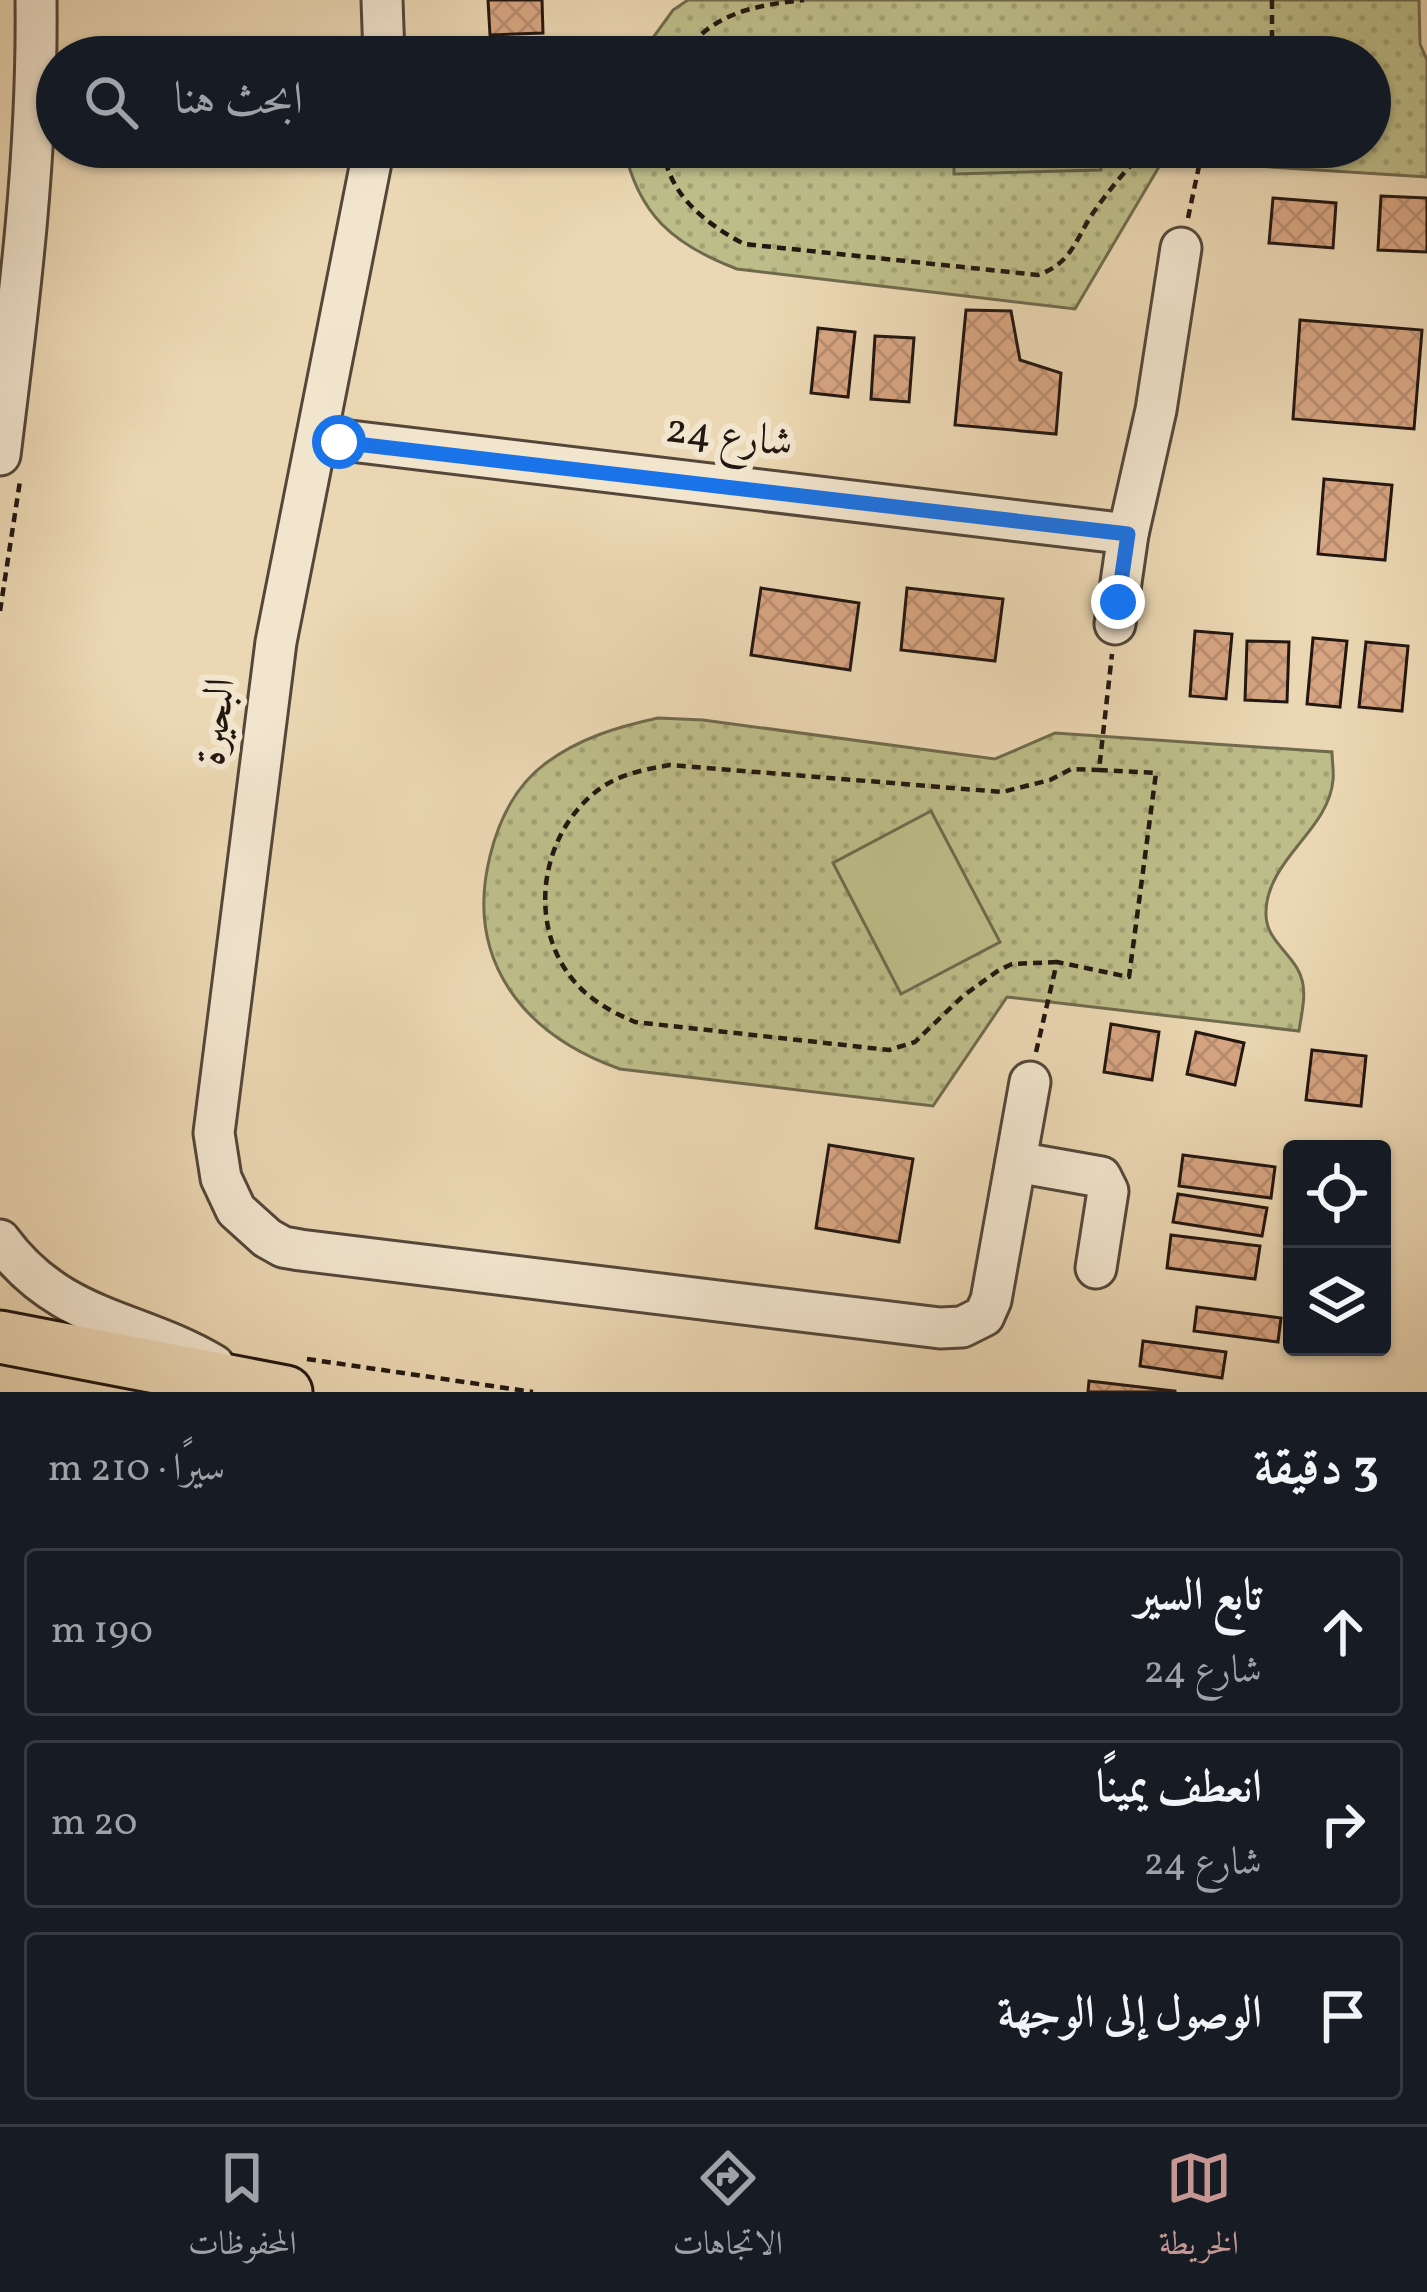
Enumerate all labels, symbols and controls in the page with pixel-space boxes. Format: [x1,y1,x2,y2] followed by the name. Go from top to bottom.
[36,36,1391,168] search box
[78,69,144,135] icon: search
[174,70,303,133] text: ابحث هنا
[662,401,796,477] street label: شارع 24
[312,415,366,469] route start
[1091,575,1145,629] route end
[183,675,253,769] street label: البحيرة
[1283,1140,1391,1356] map controls
[1283,1140,1391,1248] button: locate
[1283,1248,1391,1356] button: layers
[1254,1434,1379,1505] text: 3 دقيقة
[48,1443,225,1497] text: سيرًا · 210 m
[1136,1566,1262,1629] text: تابع السير
[1310,1599,1376,1665] icon: ahead
[51,1605,153,1659] text: 190 m
[1143,1645,1262,1699] text: شارع 24
[1096,1758,1262,1821] text: انعطف يمينًا
[1310,1791,1376,1857] icon: right
[51,1797,137,1851] text: 20 m
[1143,1837,1262,1891] text: شارع 24
[1310,1983,1376,2049] icon: arrive
[997,1984,1262,2047] text: الوصول إلى الوجهة
[188,2145,297,2275] tab: المحفوظات
[673,2145,783,2275] tab: الاتجاهات
[1159,2145,1239,2275] tab: الخريطة

